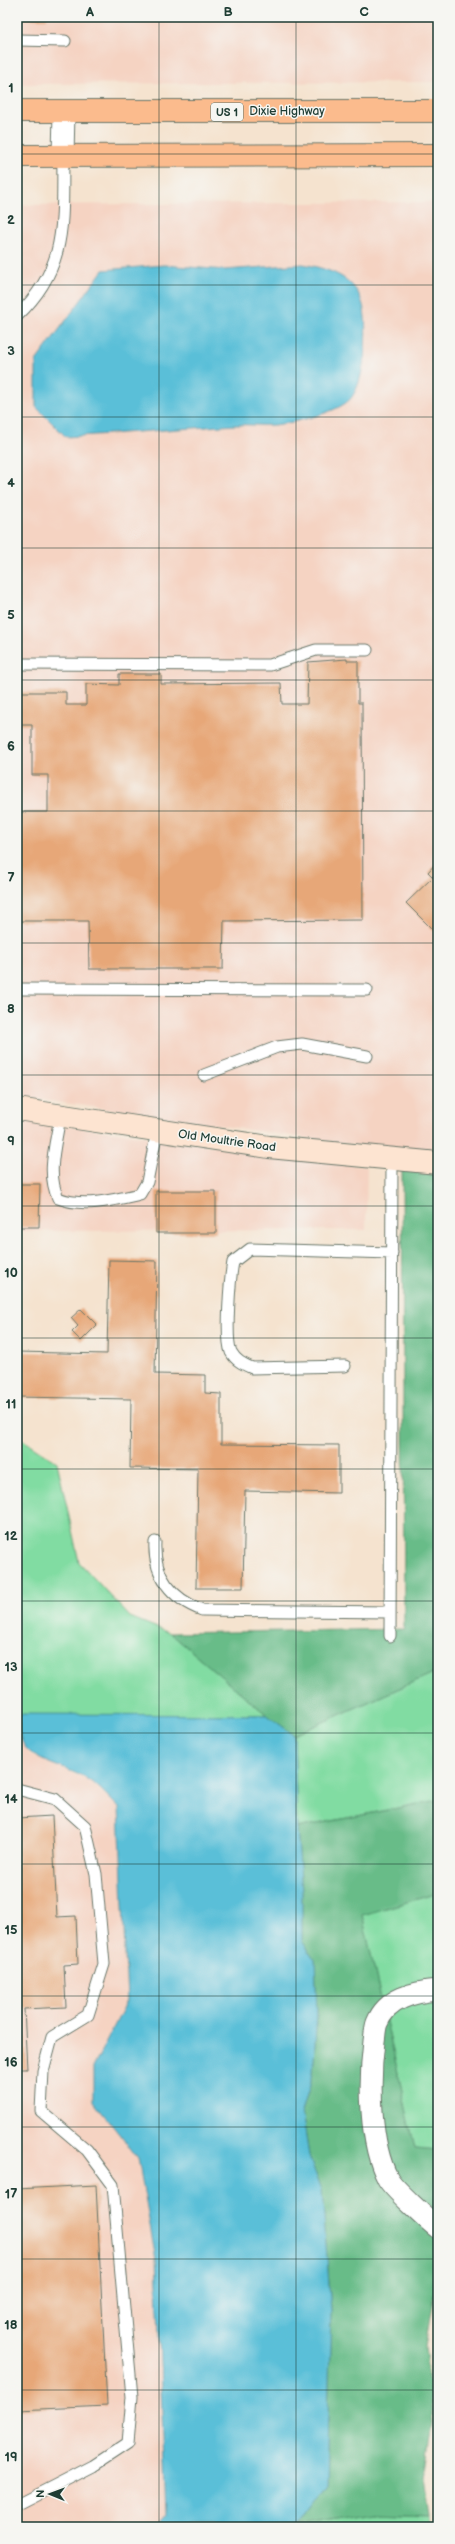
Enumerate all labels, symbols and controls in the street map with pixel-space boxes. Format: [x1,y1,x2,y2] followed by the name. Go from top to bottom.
[85,4,94,20] text: A
[223,4,233,20] text: B
[359,4,369,20] text: C
[8,80,14,96] text: 1
[211,103,243,121] road number: US 1
[249,104,325,119] street label: Dixie Highway
[7,212,15,228] text: 2
[7,343,15,359] text: 3
[7,475,15,491] text: 4
[7,607,15,623] text: 5
[7,738,15,754] text: 6
[7,870,15,886] text: 7
[7,1001,15,1017] text: 8
[177,1127,277,1155] street label: Old Moultrie Road
[7,1133,15,1149] text: 9
[4,1265,18,1281] text: 10
[6,1396,16,1412] text: 11
[4,1528,18,1544] text: 12
[4,1659,18,1675] text: 13
[4,1791,18,1807] text: 14
[5,1922,18,1938] text: 15
[4,2054,18,2070] text: 16
[5,2186,17,2202] text: 17
[4,2317,18,2333] text: 18
[4,2449,18,2465] text: 19
[30,2474,70,2514] north arrow
[34,2490,47,2498] text: N

